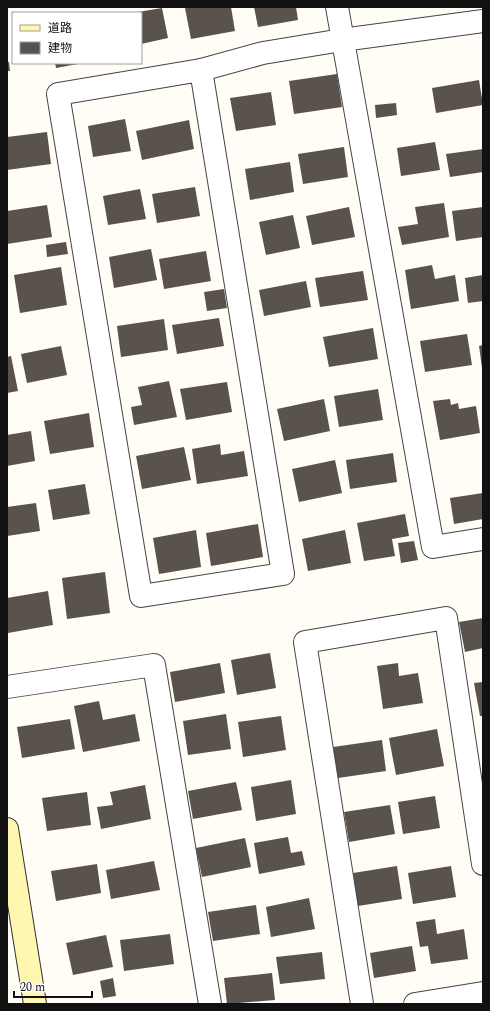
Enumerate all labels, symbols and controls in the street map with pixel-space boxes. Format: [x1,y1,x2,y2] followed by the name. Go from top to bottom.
[12,12,142,64] legend
[48,19,72,38] text: 道路
[48,39,72,58] text: 建物
[14,973,92,999] scale bar
[20,978,45,997] text: 20 m

